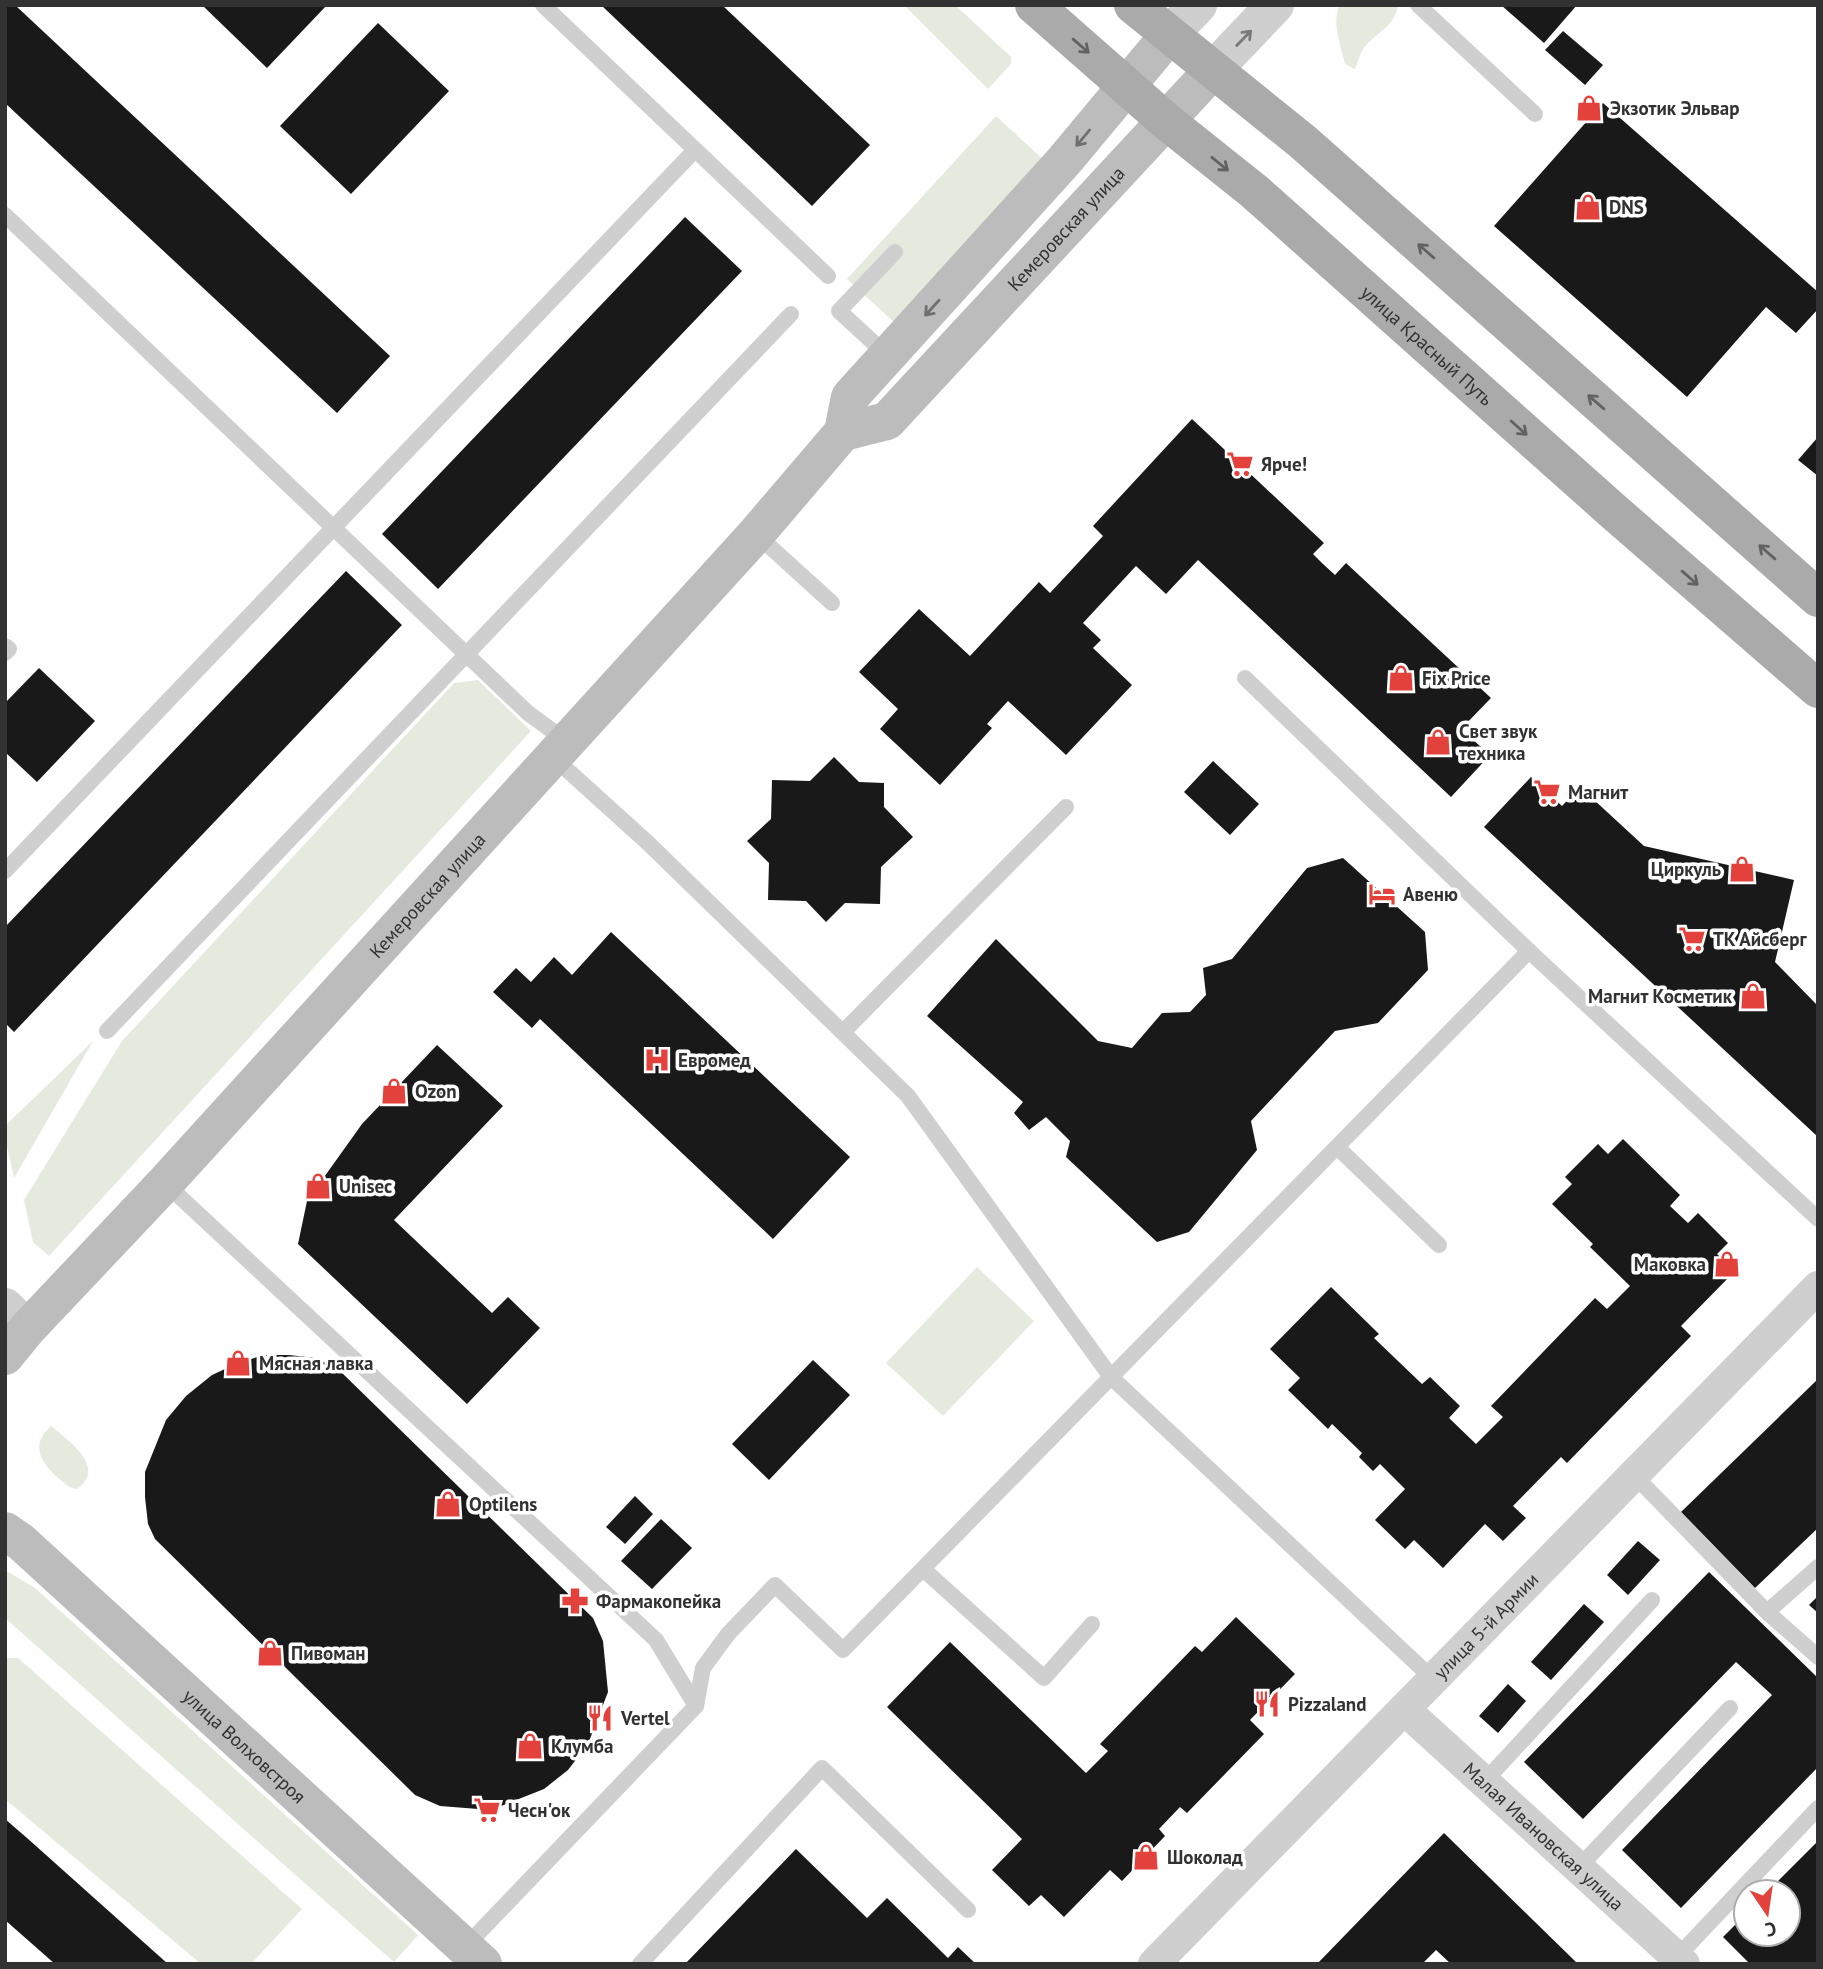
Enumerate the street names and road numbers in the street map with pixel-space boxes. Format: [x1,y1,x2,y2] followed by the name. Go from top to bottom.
[1002,161,1129,296] street label: Кемеровская улица
[1356,280,1498,411] street label: улица Красный Путь
[364,827,490,963] street label: Кемеровская улица
[1428,1567,1543,1684] street label: улица 5-й Армии
[178,1684,311,1808] street label: улица Волховстроя
[1458,1757,1629,1915] street label: Малая Ивановская улица

